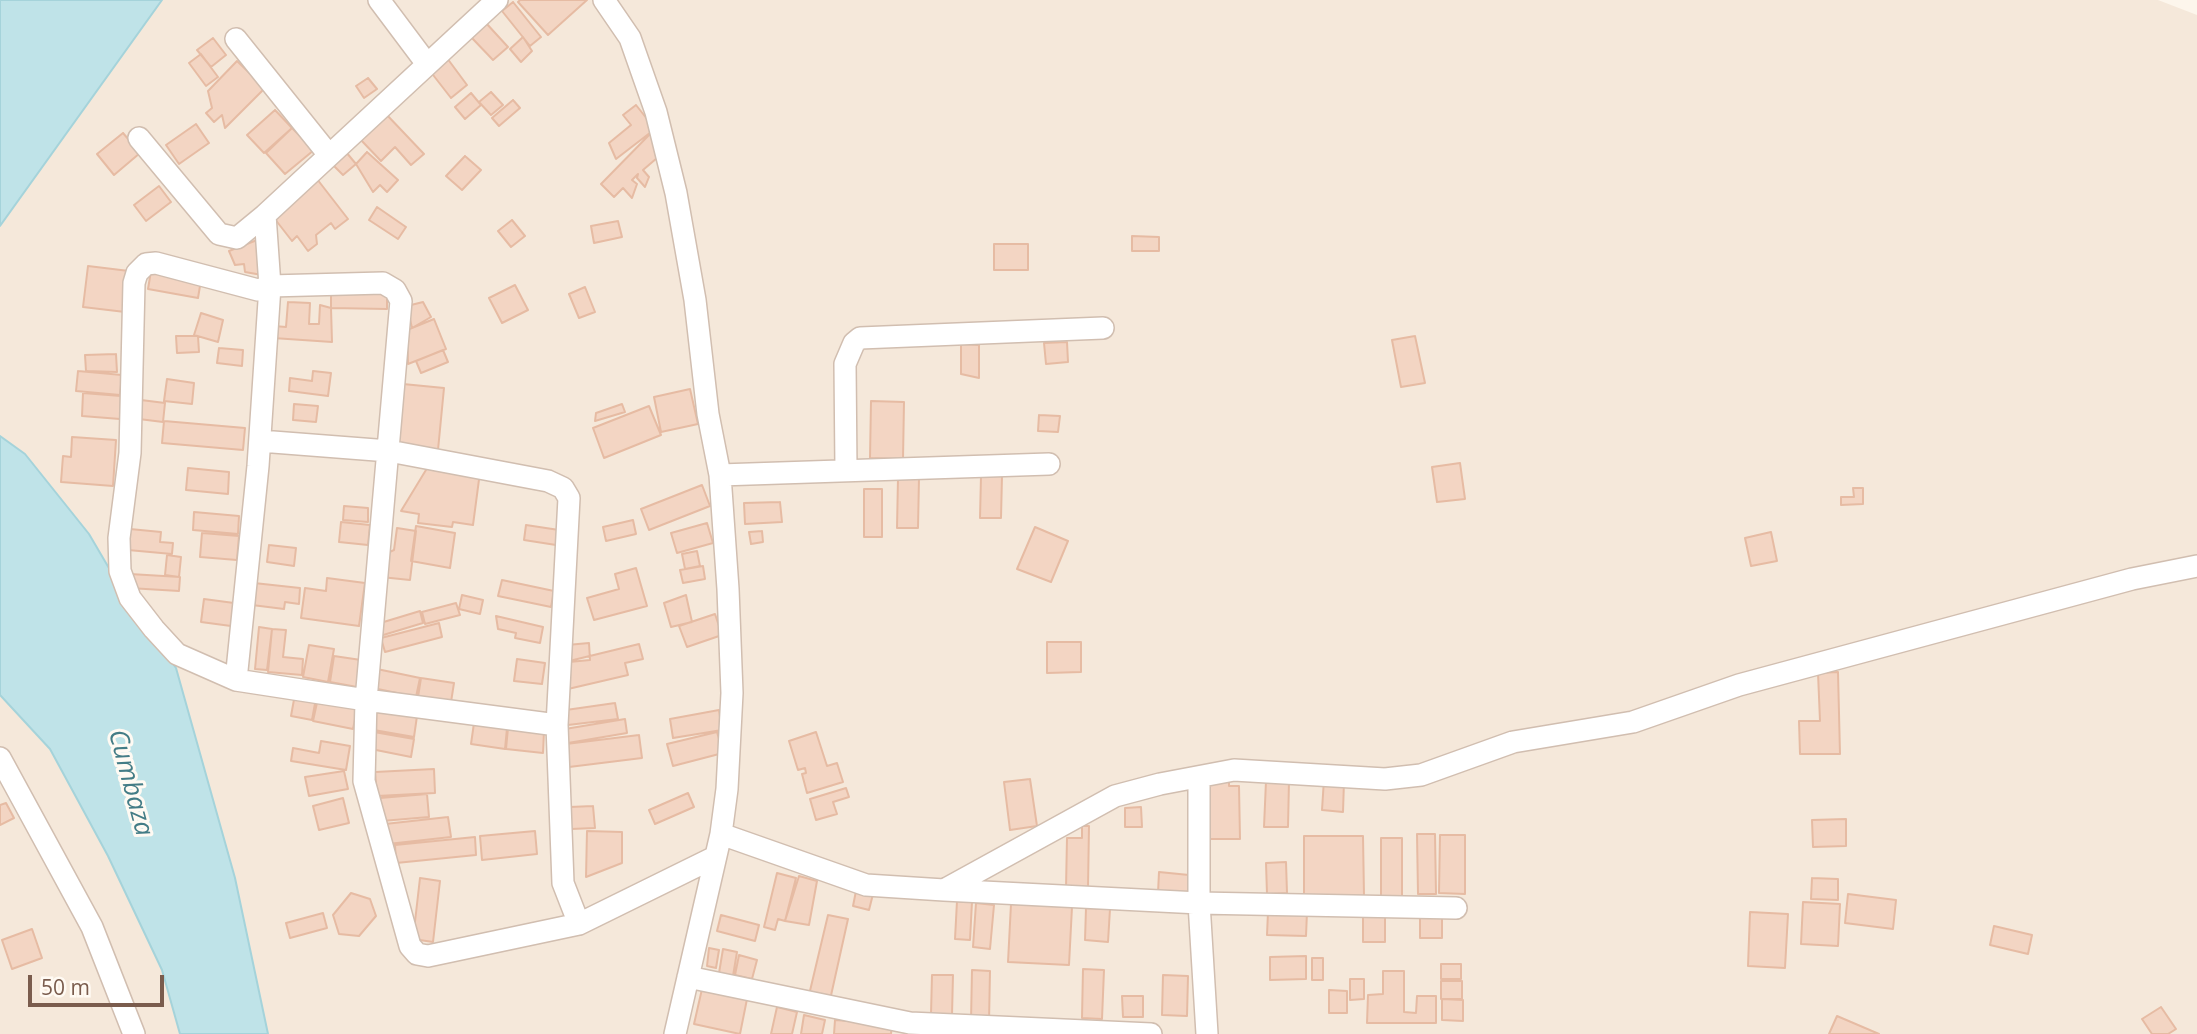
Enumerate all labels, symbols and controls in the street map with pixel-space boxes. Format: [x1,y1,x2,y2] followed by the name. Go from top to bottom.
[101,726,159,840] water label: Cumbaza
[32,960,168,1004] scale bar
[41,973,90,1001] text: 50 m

